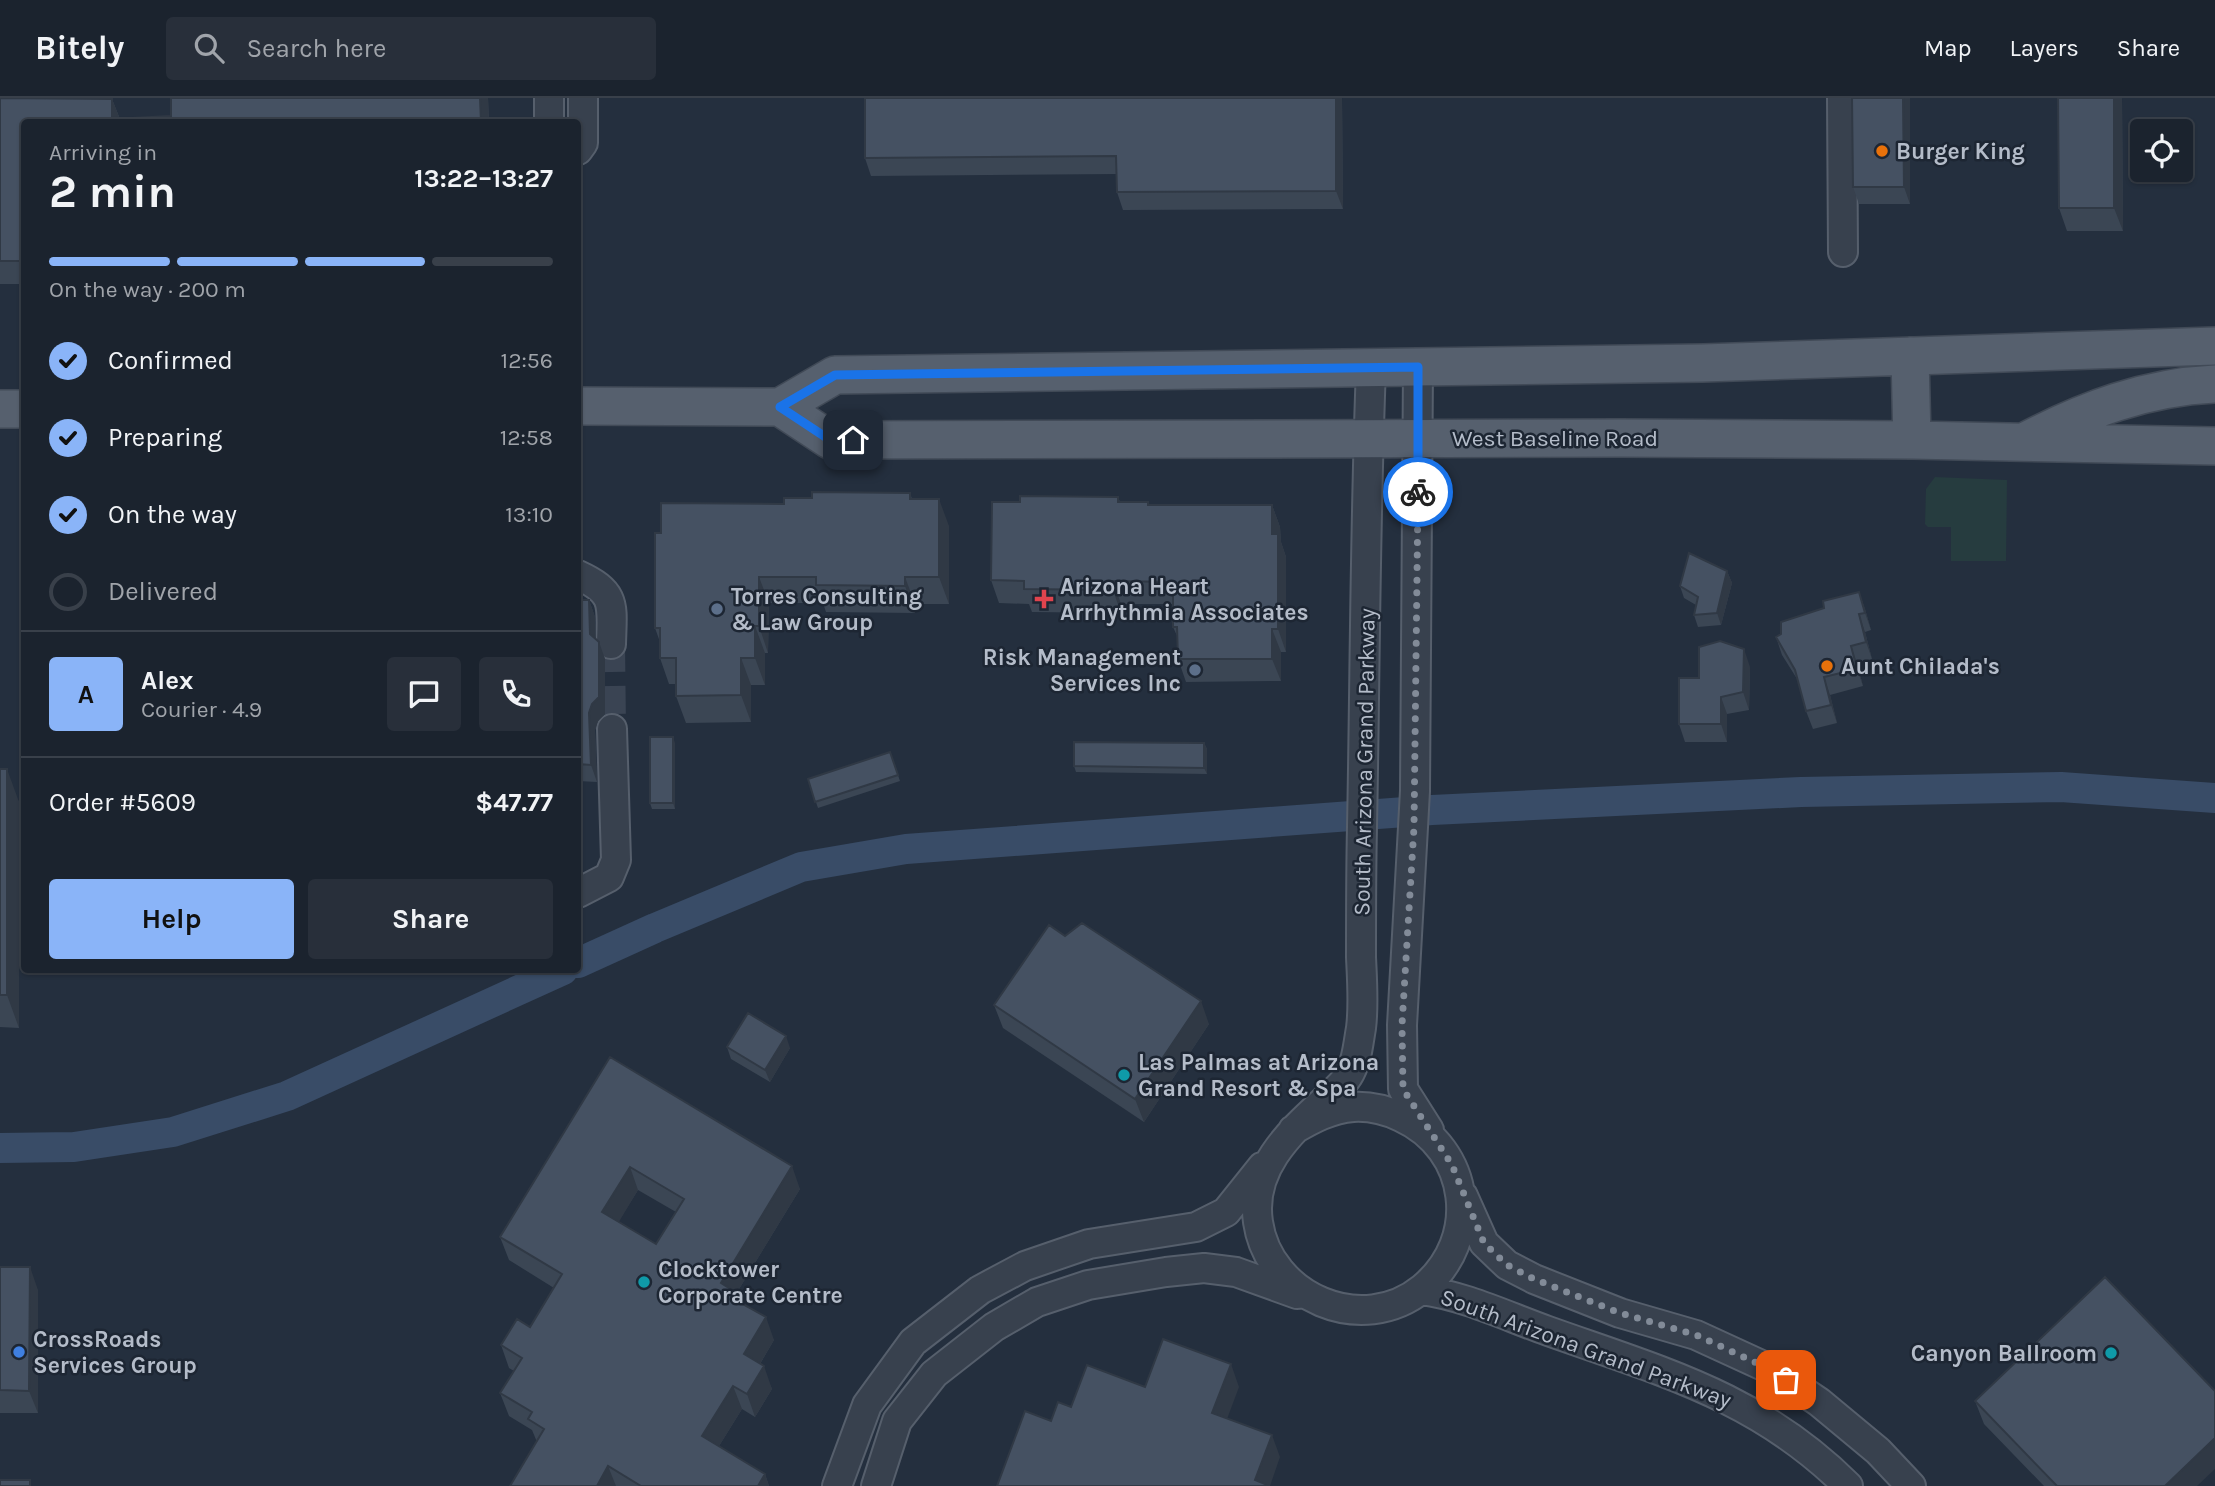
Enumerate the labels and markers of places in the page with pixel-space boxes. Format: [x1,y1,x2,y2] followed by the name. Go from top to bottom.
[1896,138,2025,165] place label: Burger King
[1874,143,1890,159] marker: Burger King
[823,410,883,470] pin
[1060,573,1309,626] place label: Arizona Heart Arrhythmia Associates
[731,583,922,636] place label: Torres Consulting & Law Group
[1034,589,1054,609] marker: Arizona Heart Arrhythmia Associates
[709,601,725,617] marker: Torres Consulting & Law Group
[983,644,1181,697] place label: Risk Management Services Inc
[1841,653,2000,680] place label: Aunt Chilada's
[1819,658,1835,674] marker: Aunt Chilada's
[1187,662,1203,678] marker: Risk Management Services Inc
[1138,1049,1379,1102] place label: Las Palmas at Arizona Grand Resort & Spa
[1116,1067,1132,1083] marker: Las Palmas at Arizona Grand Resort & Spa
[658,1256,843,1309] place label: Clocktower Corporate Centre
[636,1274,652,1290] marker: Clocktower Corporate Centre
[33,1326,197,1379] place label: CrossRoads Services Group
[1911,1340,2097,1367] place label: Canyon Ballroom
[11,1344,27,1360] marker: CrossRoads Services Group
[2103,1345,2119,1361] marker: Canyon Ballroom
[1756,1350,1816,1410] pin

